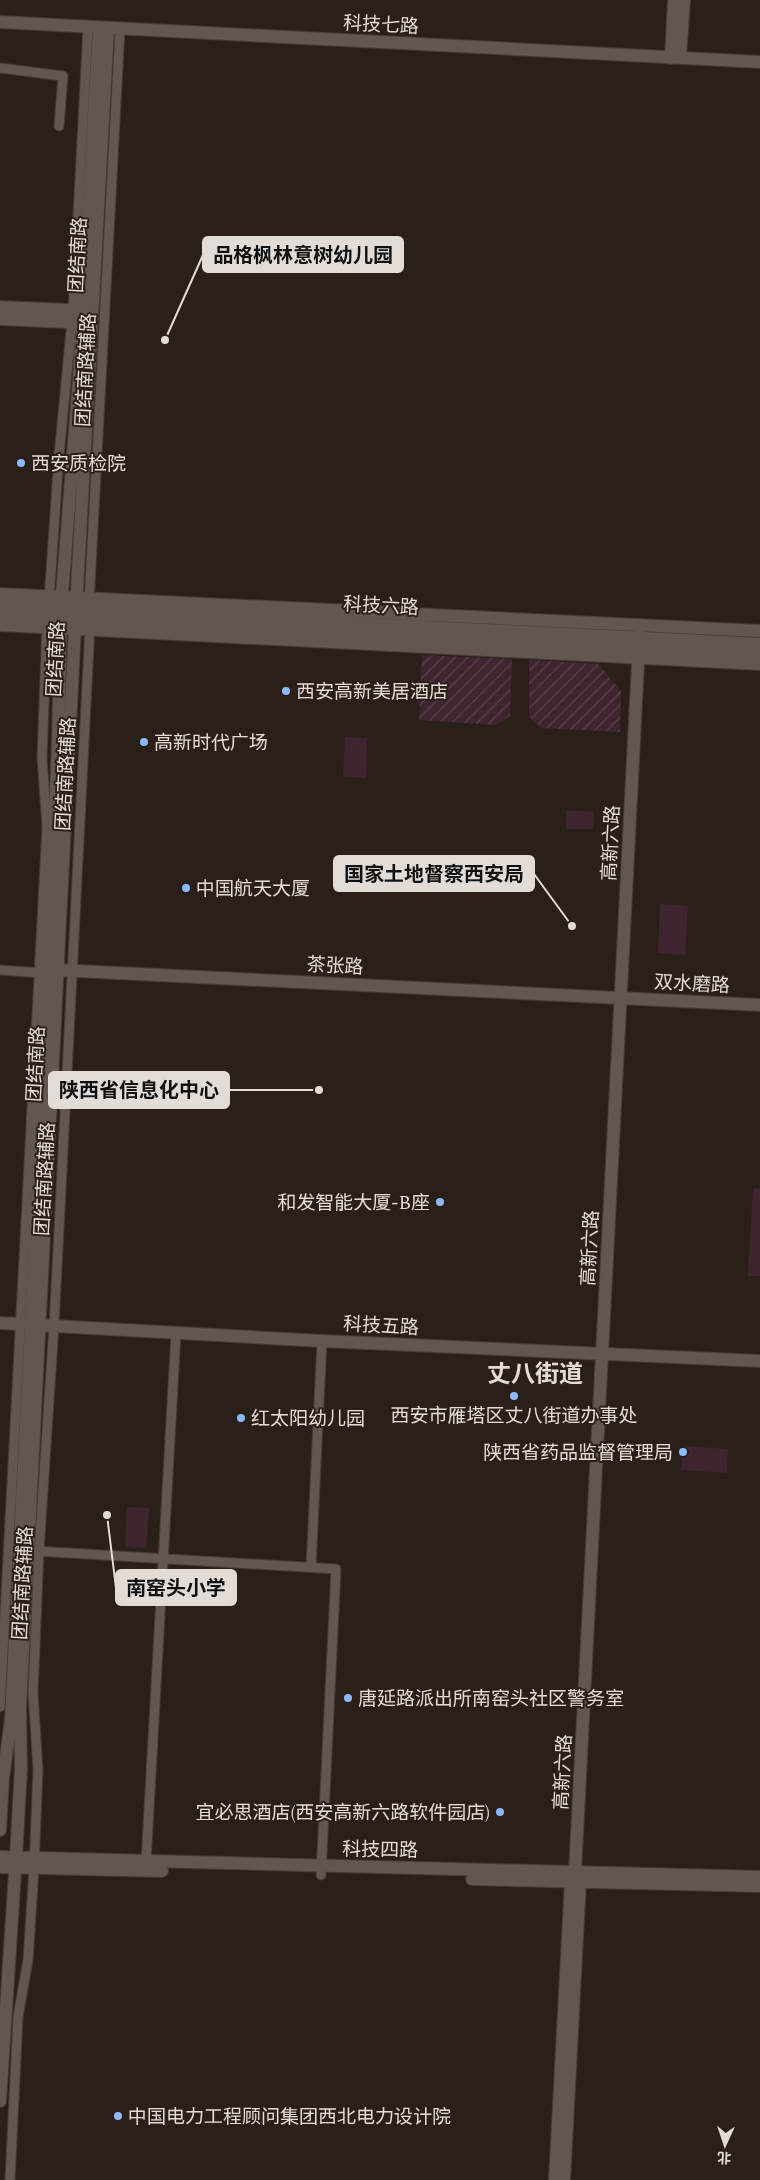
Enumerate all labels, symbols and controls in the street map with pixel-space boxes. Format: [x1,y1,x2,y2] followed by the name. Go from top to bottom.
[342,9,420,42] street label: 科技七路
[62,216,95,294] street label: 团结南路
[203,237,403,272] callout: 品格枫林意树幼儿园
[213,241,393,271] text: 品格枫林意树幼儿园
[69,312,104,428] street label: 团结南路辅路
[31,450,126,479] place label: 西安质检院
[15,457,27,469] marker: 西安质检院
[342,590,420,623] street label: 科技六路
[40,620,73,698] street label: 团结南路
[296,678,448,707] place label: 西安高新美居酒店
[280,685,292,697] marker: 西安高新美居酒店
[49,716,84,832] street label: 团结南路辅路
[154,729,268,758] place label: 高新时代广场
[138,736,150,748] marker: 高新时代广场
[595,804,628,882] street label: 高新六路
[334,856,534,891] callout: 国家土地督察西安局
[344,860,524,890] text: 国家土地督察西安局
[196,875,310,904] place label: 中国航天大厦
[180,882,192,894] marker: 中国航天大厦
[306,951,364,982] street label: 茶张路
[653,968,731,1001] street label: 双水磨路
[20,1025,53,1103] street label: 团结南路
[49,1072,229,1108] callout: 陕西省信息化中心
[59,1076,219,1106] text: 陕西省信息化中心
[28,1121,63,1237] street label: 团结南路辅路
[277,1189,430,1218] place label: 和发智能大厦-B座
[434,1196,446,1208] marker: 和发智能大厦-B座
[574,1209,607,1287] street label: 高新六路
[342,1310,420,1343] street label: 科技五路
[487,1357,583,1393] district label: 丈八街道
[508,1390,520,1402] marker: 西安市雁塔区丈八街道办事处
[390,1402,638,1431] place label: 西安市雁塔区丈八街道办事处
[251,1405,365,1434] place label: 红太阳幼儿园
[235,1412,247,1424] marker: 红太阳幼儿园
[483,1439,673,1468] place label: 陕西省药品监督管理局
[677,1446,689,1458] marker: 陕西省药品监督管理局
[6,1525,41,1641] street label: 团结南路辅路
[116,1570,236,1605] callout: 南窑头小学
[126,1574,226,1604] text: 南窑头小学
[358,1685,624,1714] place label: 唐延路派出所南窑头社区警务室
[342,1692,354,1704] marker: 唐延路派出所南窑头社区警务室
[547,1733,580,1811] street label: 高新六路
[195,1799,490,1828] place label: 宜必思酒店(西安高新六路软件园店)
[494,1806,506,1818] marker: 宜必思酒店(西安高新六路软件园店)
[342,1835,418,1866] street label: 科技四路
[128,2103,451,2132] place label: 中国电力工程顾问集团西北电力设计院
[112,2110,124,2122] marker: 中国电力工程顾问集团西北电力设计院
[700,2120,750,2170] north arrow
[717,2147,732,2168] text: 北

